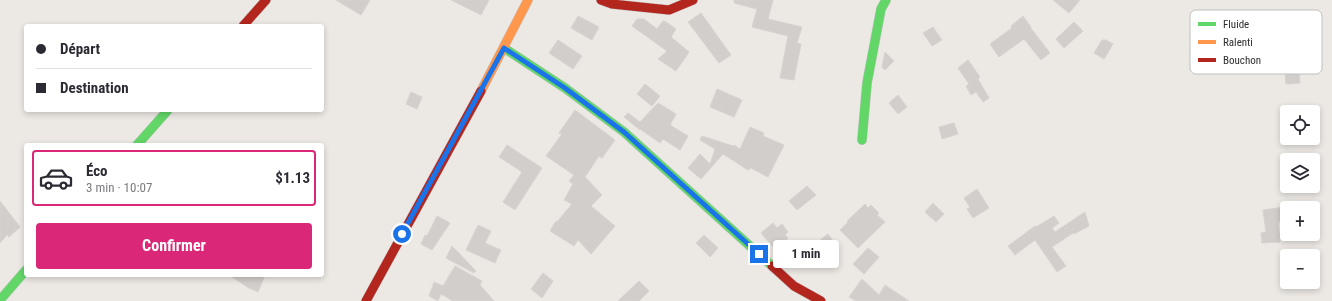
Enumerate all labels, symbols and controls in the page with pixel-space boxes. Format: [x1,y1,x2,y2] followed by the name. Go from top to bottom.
[1190,10,1322,74] legend
[1223,18,1249,31] text: Fluide
[1223,36,1253,49] text: Ralenti
[60,40,100,58] text: Départ
[1223,54,1261,67] text: Bouchon
[60,79,129,97] text: Destination
[1280,105,1320,289] map controls
[1280,105,1320,145] button: locate
[1280,153,1320,193] button: layers
[38,160,74,196] icon: car
[86,162,108,180] text: Éco
[275,169,310,187] text: $1.13
[86,180,152,195] text: 3 min · 10:07
[1280,201,1320,241] button: +
[36,223,312,269] button: Confirmer
[393,225,411,243] route start
[773,240,839,268] callout: 1 min
[750,245,768,263] route end
[792,246,820,261] text: 1 min
[1280,249,1320,289] button: −

